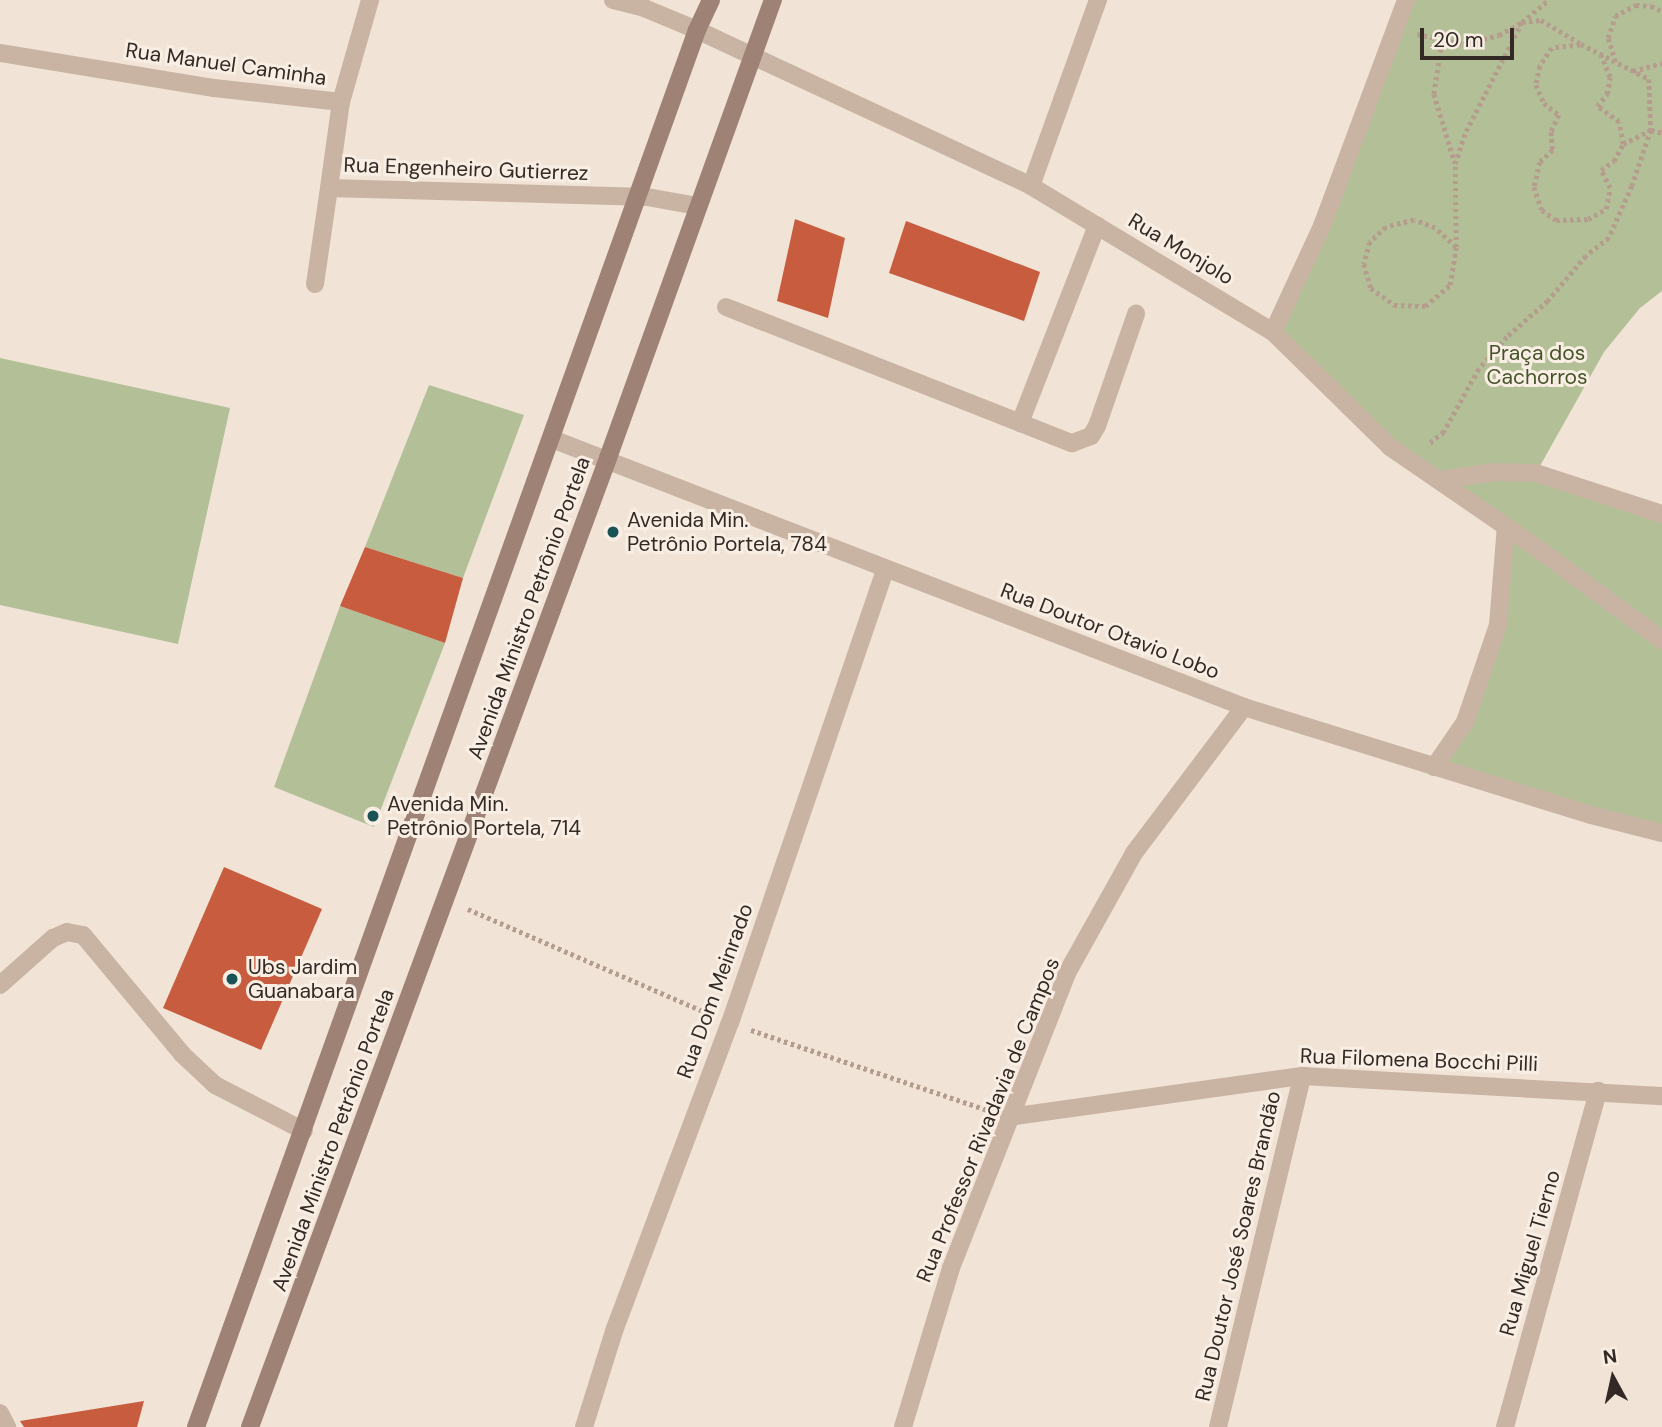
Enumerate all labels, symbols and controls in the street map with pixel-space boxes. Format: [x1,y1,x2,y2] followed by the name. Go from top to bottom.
[1424,14,1518,58] scale bar
[1433,26,1484,54] text: 20 m
[124,37,328,91] street label: Rua Manuel Caminha
[343,152,589,186] street label: Rua Engenheiro Gutierrez
[1124,208,1238,290] street label: Rua Monjolo
[1486,340,1588,390] park label: Praça dos Cachorros
[462,453,596,763] street label: Avenida Ministro Petrônio Portela
[627,507,827,557] place label: Avenida Min. Petrônio Portela, 784
[605,524,621,540] marker: Avenida Min. Petrônio Portela, 784
[997,578,1223,684] street label: Rua Doutor Otavio Lobo
[387,791,581,841] place label: Avenida Min. Petrônio Portela, 714
[365,808,381,824] marker: Avenida Min. Petrônio Portela, 714
[672,900,758,1082] street label: Rua Dom Meinrado
[248,954,357,1004] place label: Ubs Jardim Guanabara
[911,954,1065,1286] street label: Rua Professor Rivadavia de Campos
[222,969,242,989] marker: Ubs Jardim Guanabara
[266,985,400,1295] street label: Avenida Ministro Petrônio Portela
[1300,1043,1538,1077] street label: Rua Filomena Bocchi Pilli
[1190,1088,1286,1404] street label: Rua Doutor José Soares Brandão
[1494,1167,1566,1339] street label: Rua Miguel Tierno
[1578,1343,1648,1413] north arrow
[1601,1343,1619,1370] text: N

